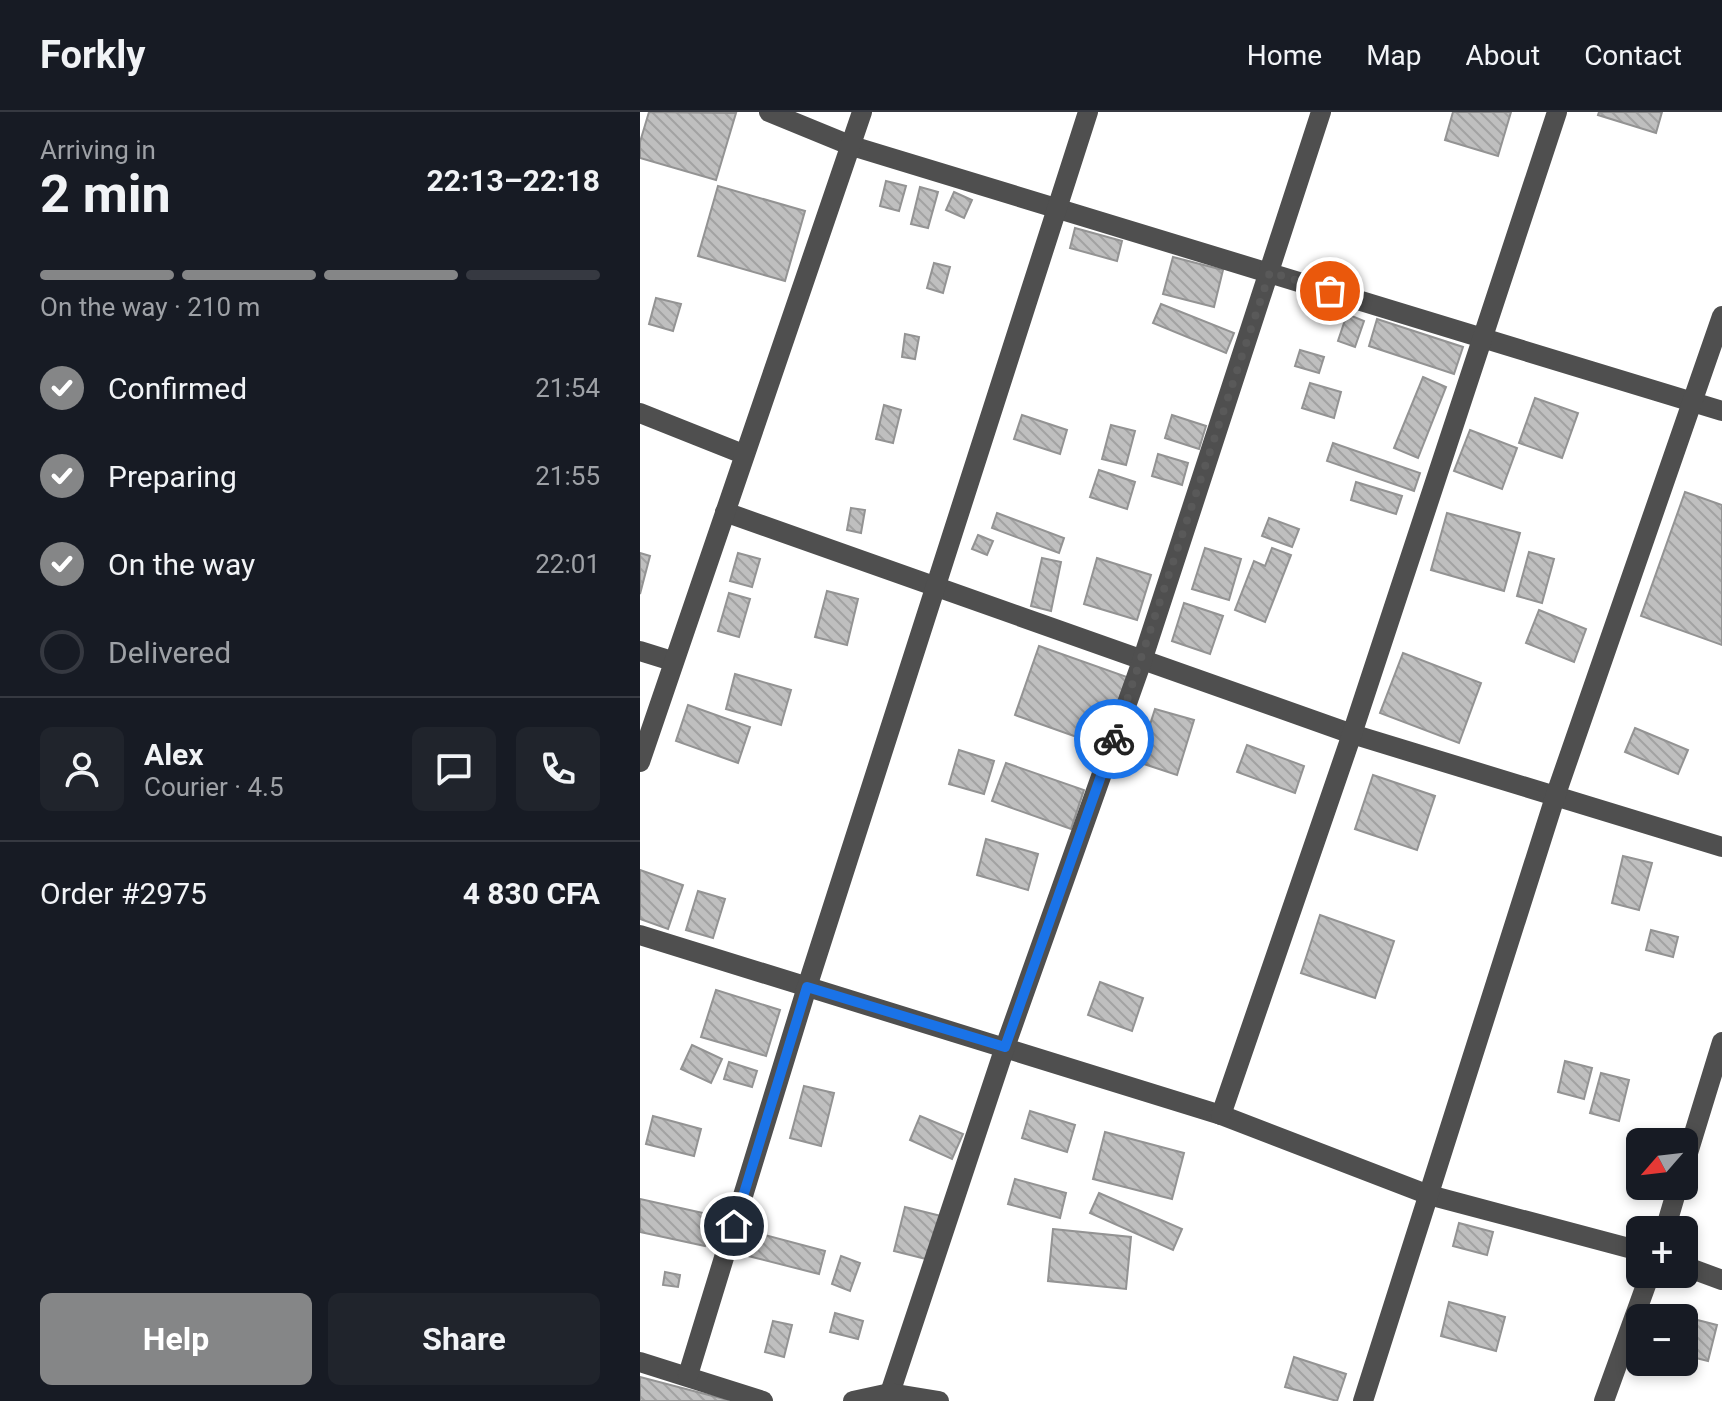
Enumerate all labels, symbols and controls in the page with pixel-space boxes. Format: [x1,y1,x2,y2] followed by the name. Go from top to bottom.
[40,33,145,77] text: Forkly
[1247,39,1322,72] text: Home
[1366,39,1422,72] text: Map
[1466,39,1540,72] text: About
[1584,39,1682,72] text: Contact
[40,135,156,165] text: Arriving in
[426,163,600,198] text: 22:13–22:18
[40,164,171,225] text: 2 min
[1296,257,1364,325] pin
[1308,269,1352,313] icon: bag
[40,292,260,322] text: On the way · 210 m
[40,366,84,410] icon: check
[108,371,247,406] text: Confirmed
[535,373,600,403] text: 21:54
[40,454,84,498] icon: check
[108,459,237,494] text: Preparing
[535,461,600,491] text: 21:55
[40,542,84,586] icon: check
[108,547,255,582] text: On the way
[535,549,600,579] text: 22:01
[108,635,231,670] text: Delivered
[1074,699,1154,779] courier
[1092,717,1136,761] icon: bike
[40,727,124,811] button: person
[412,727,496,811] button: chat
[516,727,600,811] button: phone
[144,737,204,772] text: Alex
[144,772,284,802] text: Courier · 4.5
[40,876,207,911] text: Order #2975
[463,876,600,911] text: 4 830 CFA
[1626,1128,1698,1200] north arrow
[1626,1128,1698,1376] map controls
[700,1192,768,1260] pin
[712,1204,756,1248] icon: home
[1626,1216,1698,1288] button: +
[40,1293,312,1385] button: Help
[328,1293,600,1385] button: Share
[1626,1304,1698,1376] button: −

